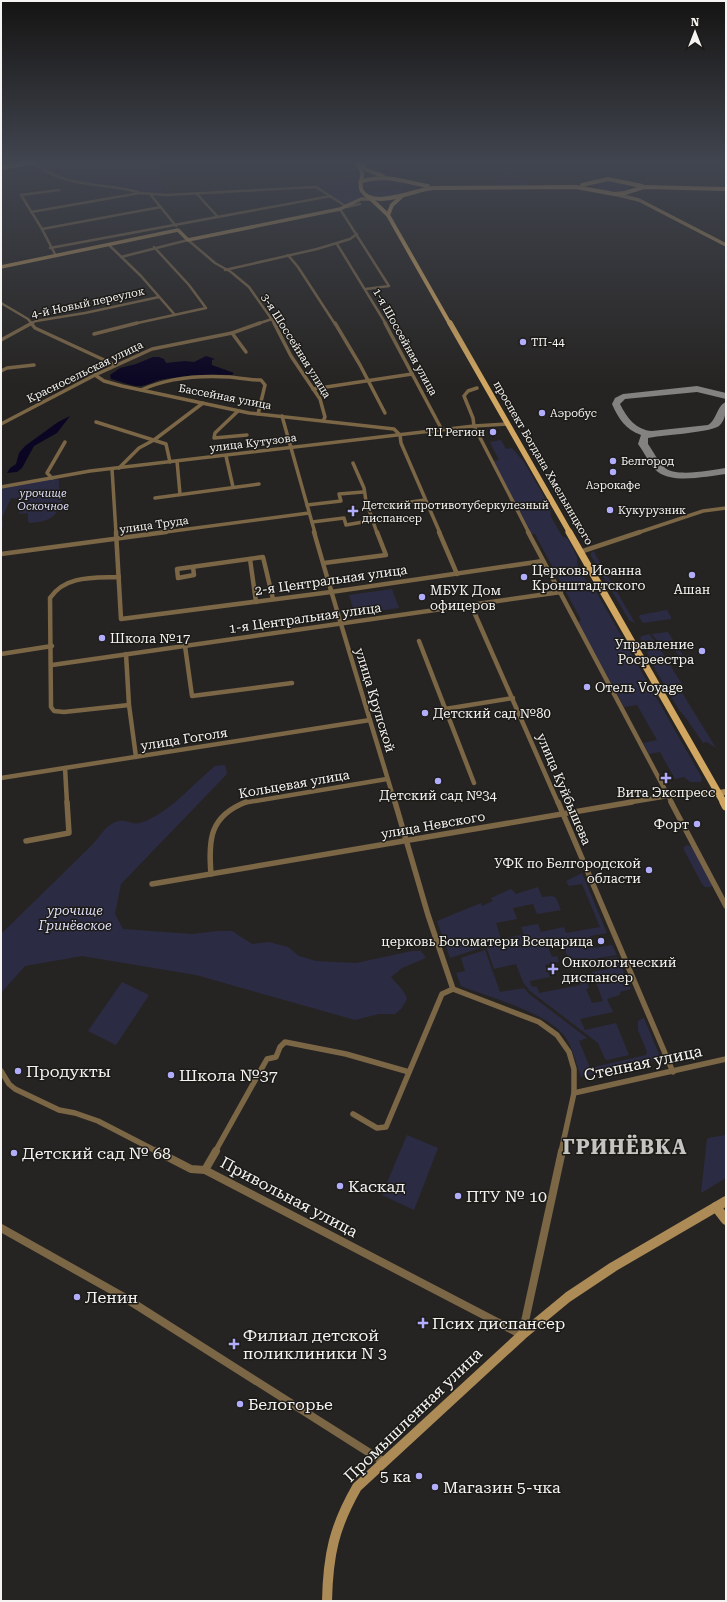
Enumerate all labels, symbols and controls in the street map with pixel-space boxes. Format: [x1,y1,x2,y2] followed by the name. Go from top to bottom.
[675,12,715,52] north arrow
[691,16,700,29] text: N
[30,285,146,321] street label: 4-й Новый переулок
[370,286,440,398] street label: 1-я Шоссейная улица
[258,291,334,401] street label: 3-я Шоссейная улица
[531,336,565,349] place label: ТП-44
[518,337,528,347] marker: ТП-44
[25,338,145,406] street label: Красносельская улица
[491,379,596,548] street label: проспект Богдана Хмельницкого
[177,382,273,412] street label: Бассейная улица
[550,407,597,420] place label: Аэробус
[537,408,547,418] marker: Аэробус
[426,426,485,439] place label: ТЦ Регион
[488,427,498,437] marker: ТЦ Регион
[209,431,297,455] street label: улица Кутузова
[621,455,674,468] place label: Белгород
[608,456,618,466] marker: Белгород
[608,467,618,477] marker: Аэрокафе
[586,479,640,492] place label: Аэрокафе
[17,487,69,513] park label: урочище Оскочное
[362,499,549,525] place label: Детский противотуберкулезный диспансер
[618,504,686,517] place label: Кукурузник
[347,505,359,517] marker: Детский противотуберкулезный диспансер
[605,505,615,515] marker: Кукурузник
[119,514,189,536] street label: улица Труда
[254,562,408,598] street label: 2-я Центральная улица
[532,563,645,593] place label: Церковь Иоанна Кронштадтского
[687,570,697,580] marker: Ашан
[519,572,529,582] marker: Церковь Иоанна Кронштадтского
[674,582,710,597] place label: Ашан
[430,583,501,613] place label: МБУК Дом офицеров
[417,592,427,602] marker: МБУК Дом офицеров
[228,600,382,636] street label: 1-я Центральная улица
[110,631,190,646] place label: Школа №17
[97,633,107,643] marker: Школа №17
[615,637,694,667] place label: Управление Росреестра
[352,646,398,754] street label: улица Крупской
[697,646,707,656] marker: Управление Росреестра
[595,680,683,695] place label: Отель Voyage
[582,682,592,692] marker: Отель Voyage
[433,706,551,721] place label: Детский сад №80
[420,708,430,718] marker: Детский сад №80
[139,725,229,753] street label: улица Гоголя
[534,731,594,847] street label: улица Куйбышева
[237,767,351,801] street label: Кольцевая улица
[661,773,671,783] marker: Вита Экспресс
[433,776,443,786] marker: Детский сад №34
[617,785,715,800] place label: Вита Экспресс
[379,788,498,803] place label: Детский сад №34
[380,808,486,842] street label: улица Невского
[654,817,689,832] place label: Форт
[692,819,702,829] marker: Форт
[494,856,641,886] place label: УФК по Белгородской области
[644,865,654,875] marker: УФК по Белгородской области
[37,903,112,933] park label: урочище Гринёвское
[381,934,593,949] place label: церковь Богоматери Всецарица
[596,936,606,946] marker: церковь Богоматери Всецарица
[562,955,677,985] place label: Онкологический диспансер
[547,963,559,975] marker: Онкологический диспансер
[582,1041,704,1085] street label: Степная улица
[26,1062,111,1081] place label: Продукты
[13,1066,23,1076] marker: Продукты
[179,1066,278,1085] place label: Школа №37
[166,1070,176,1080] marker: Школа №37
[562,1134,688,1159] district label: ГРИНЁВКА
[22,1144,171,1163] place label: Детский сад № 68
[9,1148,19,1158] marker: Детский сад № 68
[217,1153,361,1241] street label: Привольная улица
[348,1177,405,1196] place label: Каскад
[335,1181,345,1191] marker: Каскад
[466,1187,547,1206] place label: ПТУ № 10
[453,1191,463,1201] marker: ПТУ № 10
[85,1288,138,1307] place label: Ленин
[72,1292,82,1302] marker: Ленин
[432,1314,565,1333] place label: Псих диспансер
[417,1317,429,1329] marker: Псих диспансер
[243,1326,387,1363] place label: Филиал детской поликлиники N 3
[228,1338,240,1350] marker: Филиал детской поликлиники N 3
[340,1344,486,1486] street label: Промышленная улица
[248,1395,333,1414] place label: Белогорье
[235,1399,245,1409] marker: Белогорье
[380,1467,411,1486] place label: 5 ка
[414,1471,424,1481] marker: 5 ка
[443,1478,561,1497] place label: Магазин 5-чка
[430,1482,440,1492] marker: Магазин 5-чка

